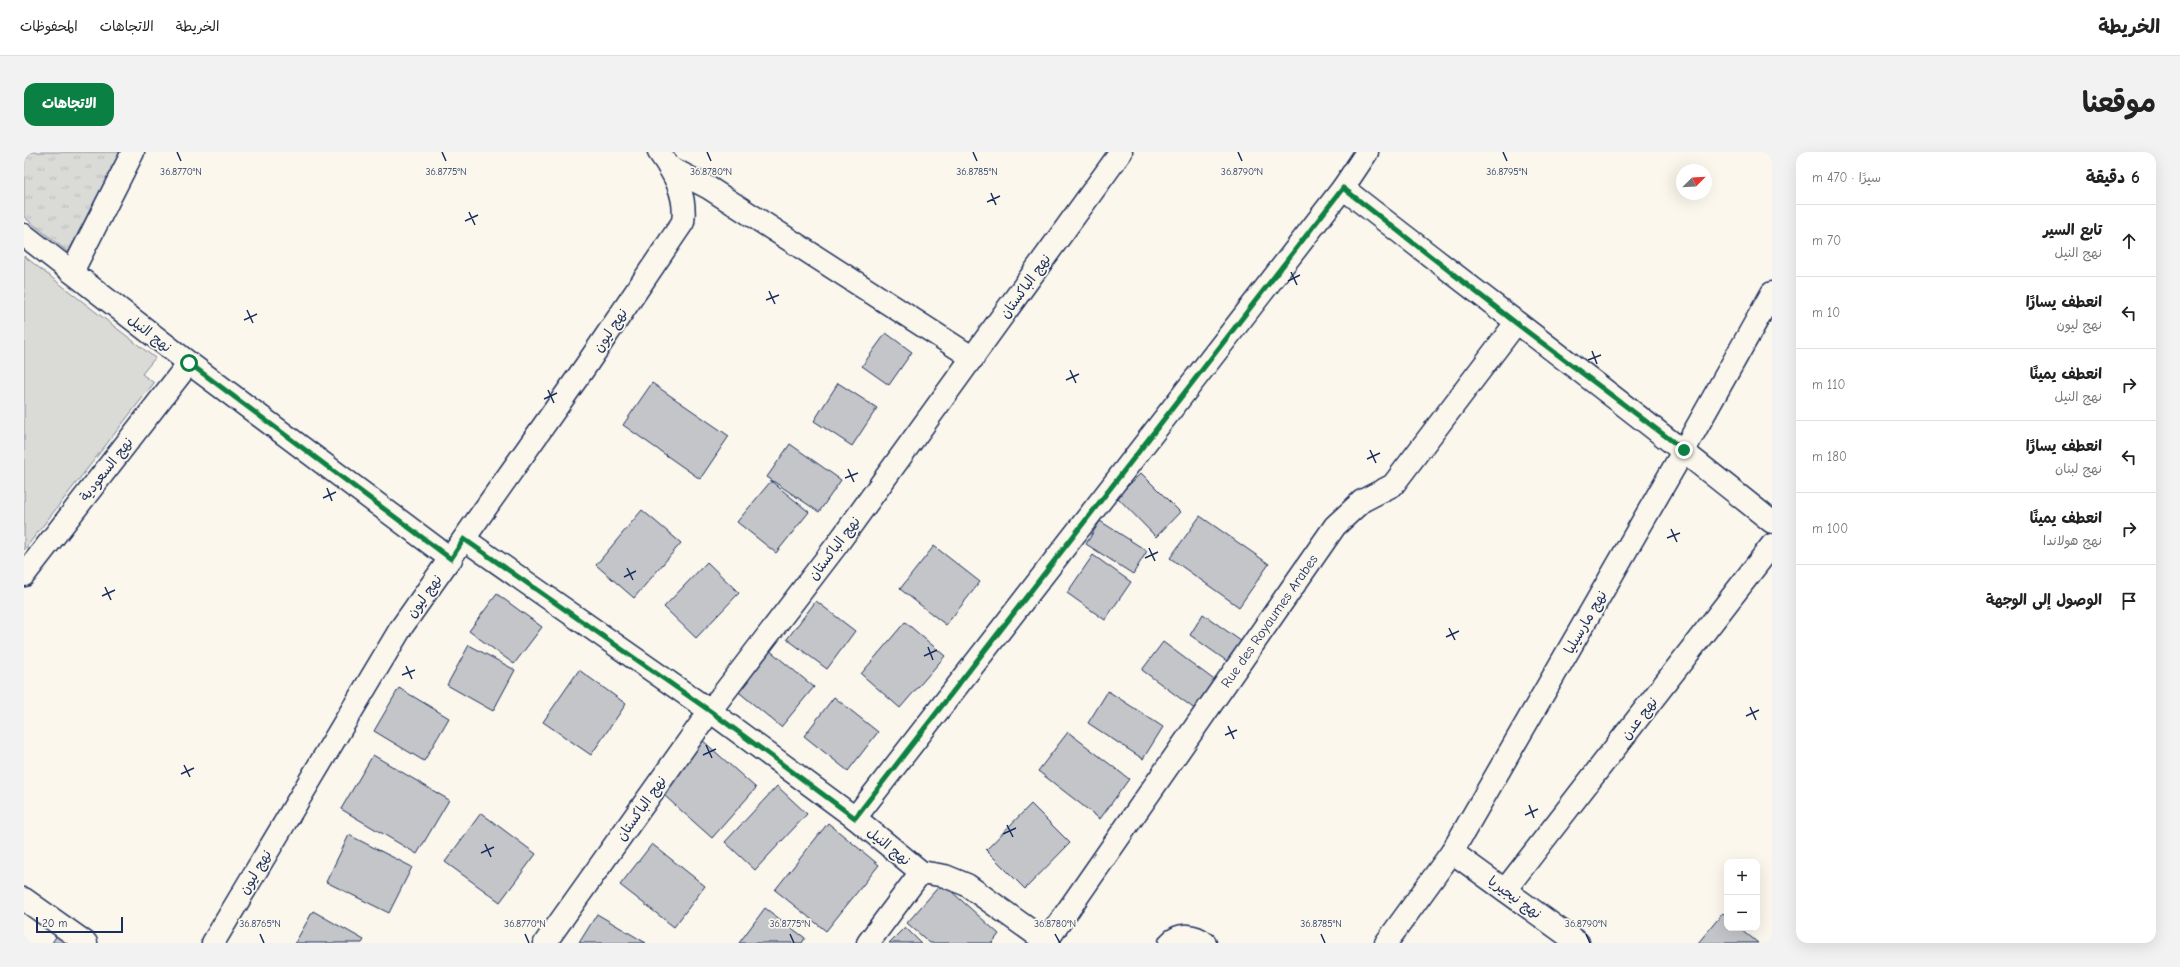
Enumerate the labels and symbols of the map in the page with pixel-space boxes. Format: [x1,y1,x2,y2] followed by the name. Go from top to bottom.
[1676,164,1712,200] north arrow
[160,166,202,178] text: 36.8770°N
[425,166,467,178] text: 36.8775°N
[690,166,732,178] text: 36.8780°N
[956,166,998,178] text: 36.8785°N
[1221,166,1263,178] text: 36.8790°N
[1486,166,1528,178] text: 36.8795°N
[996,251,1055,322] street label: نهج الباكستان
[590,305,632,356] street label: نهج ليون
[124,311,175,357] street label: نهج النيل
[180,354,198,372] route start
[76,434,137,505] street label: نهج السعودية
[1675,441,1693,459] route end
[805,513,865,584] street label: نهج الباكستان
[1217,551,1322,691] street label: Rue des Royaumes Arabes
[403,571,447,622] street label: نهج ليون
[1560,587,1611,658] street label: نهج مارسيليا
[1618,694,1662,743] street label: نهج عدن
[613,773,671,845] street label: نهج الباكستان
[863,824,914,870] street label: نهج النيل
[235,847,276,898] street label: نهج ليون
[1484,872,1545,923] street label: نهج نيجيريا
[36,915,123,934] scale bar
[239,918,281,930] text: 36.8765°N
[504,918,546,930] text: 36.8770°N
[769,918,811,930] text: 36.8775°N
[1034,918,1076,930] text: 36.8780°N
[1300,918,1342,930] text: 36.8785°N
[1565,918,1607,930] text: 36.8790°N

